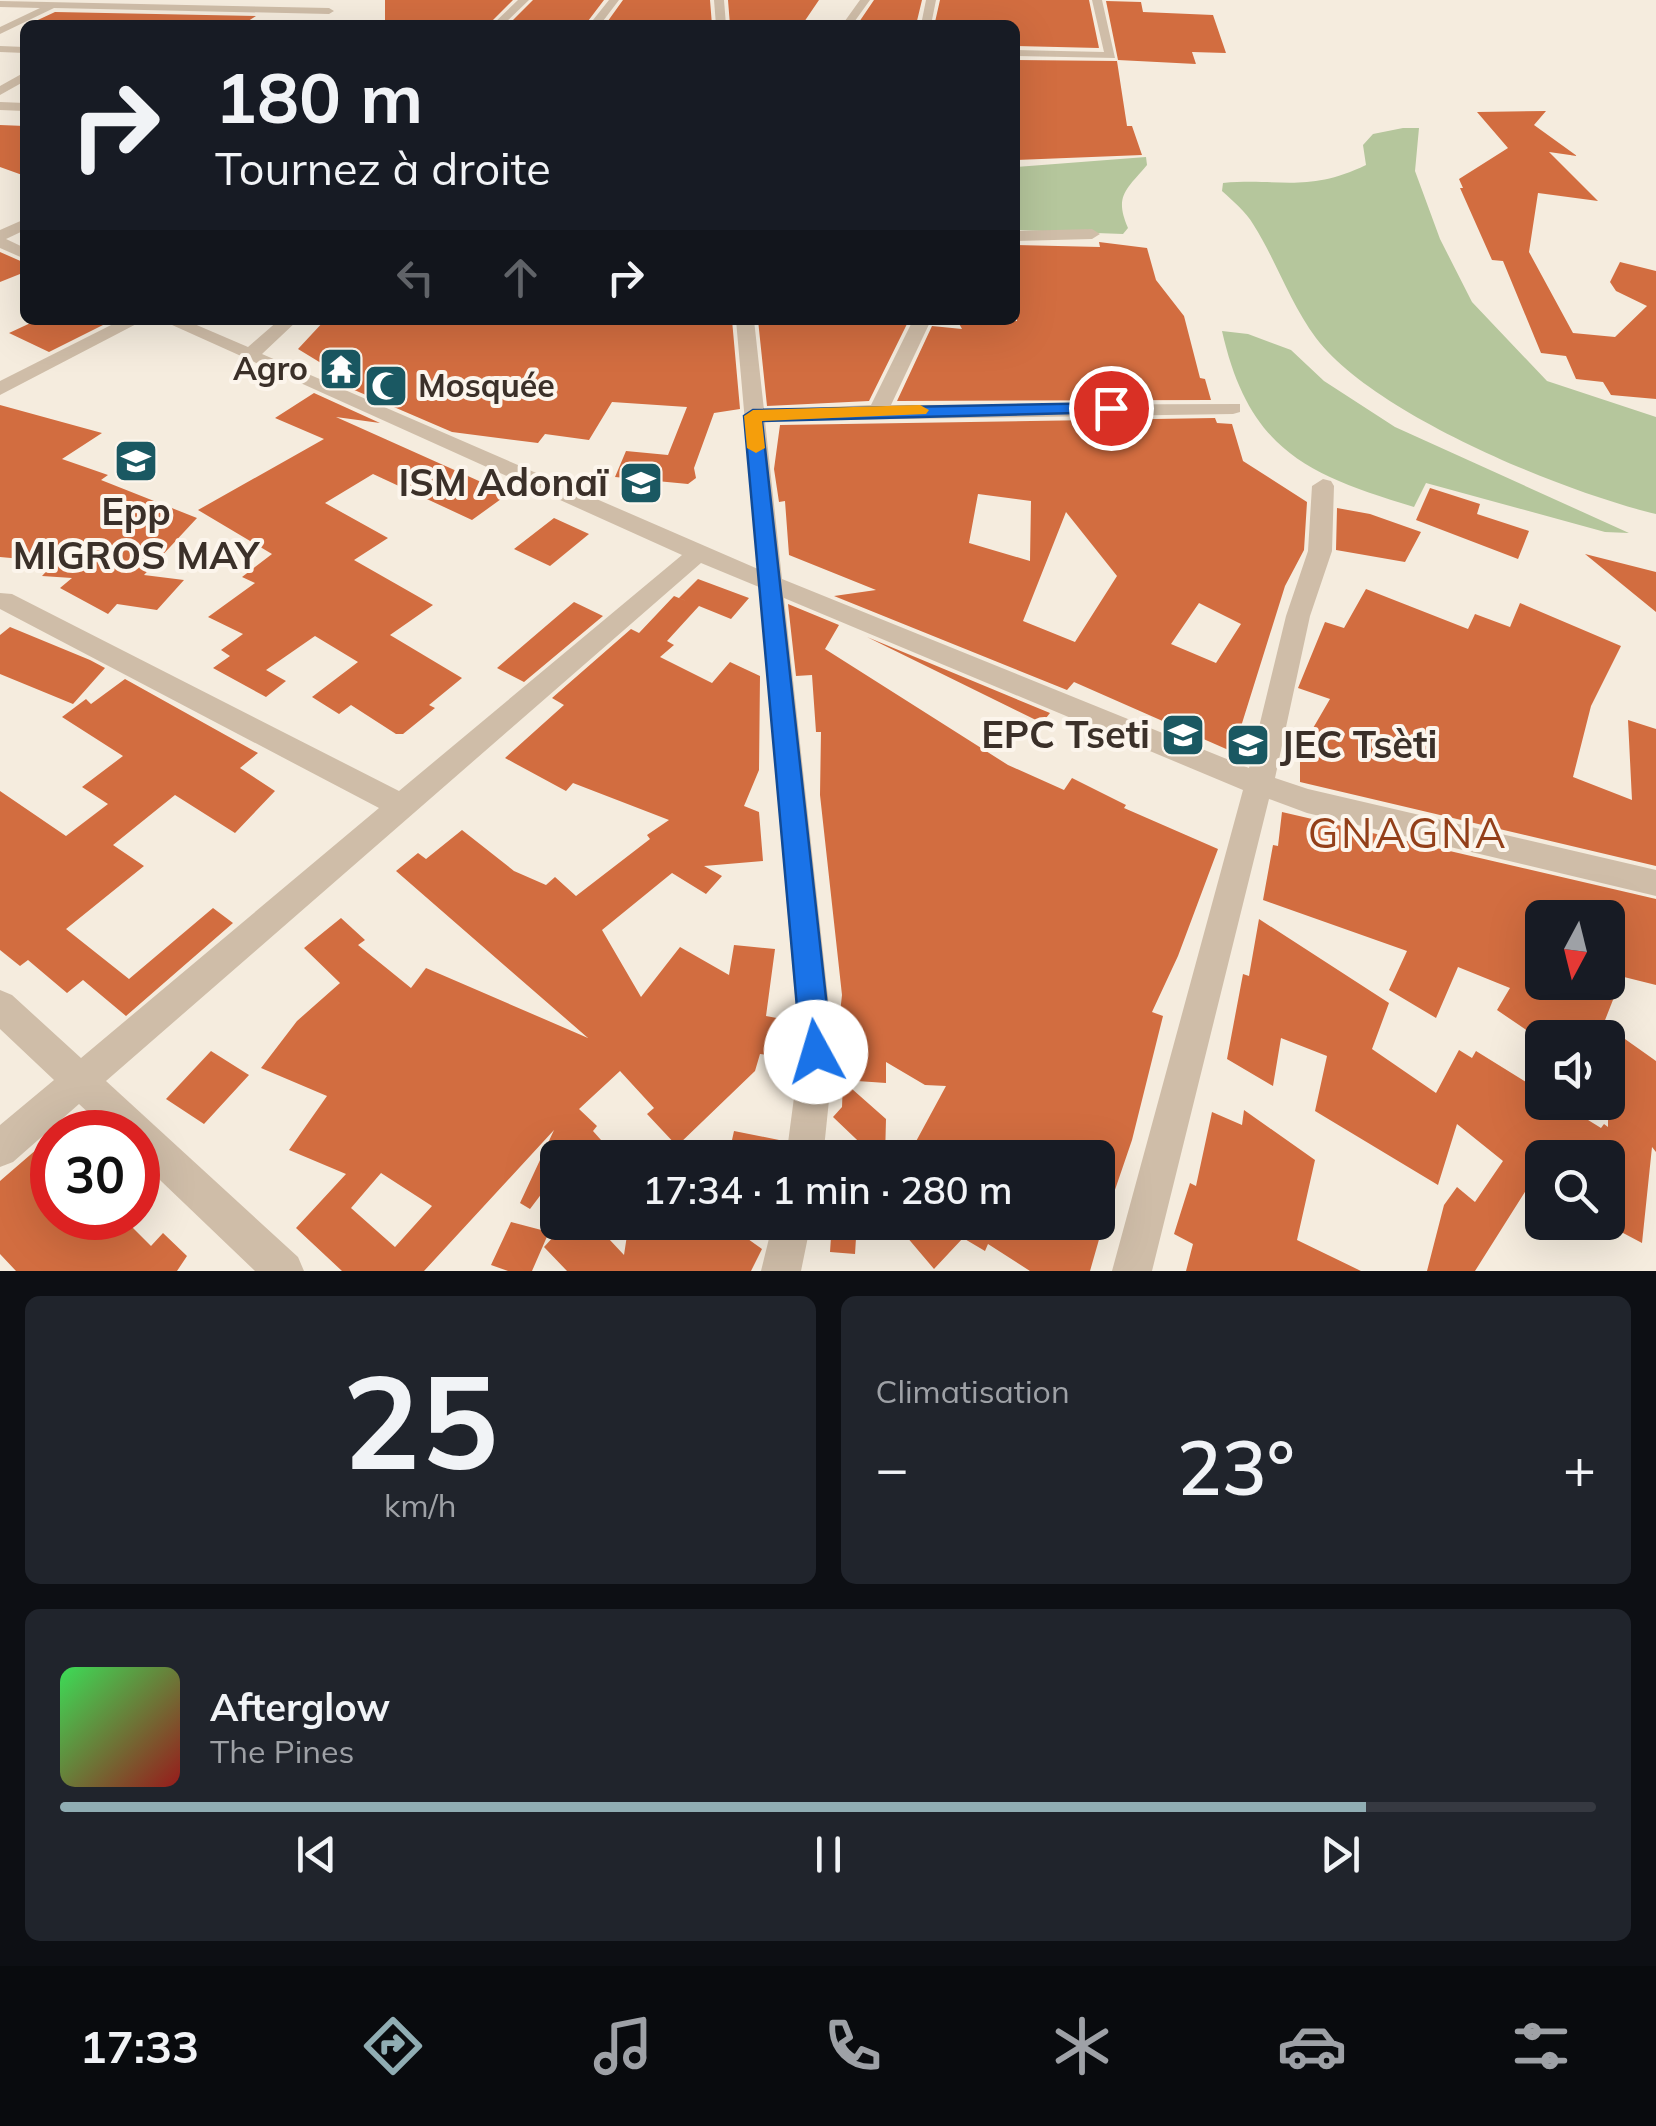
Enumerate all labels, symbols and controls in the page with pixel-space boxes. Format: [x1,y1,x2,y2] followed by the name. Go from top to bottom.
[215,53,423,141] text: 180 m
[50,60,180,190] icon: right
[215,140,551,196] text: Tournez à droite
[388,250,443,305] icon: left
[493,250,548,305] icon: ahead
[598,250,653,305] icon: right
[318,346,364,392] temple icon: Agro
[233,348,308,388] place label: Agro
[363,363,409,409] mosque icon: Mosquée
[418,365,555,405] place label: Mosquée
[1069,366,1154,451] pin
[1084,381,1139,436] icon: arrive
[113,438,159,484] school or university icon: Epp MIGROS MAY
[398,458,609,506] place label: ISM Adonaï
[618,460,664,506] school or university icon: ISM Adonaï
[13,487,260,579] place label: Epp MIGROS MAY
[981,710,1150,758] place label: EPC Tseti
[1160,712,1206,758] school or university icon: EPC Tseti
[1280,720,1437,768] place label: JEC Tsèti
[1225,722,1271,768] school or university icon: JEC Tsèti
[1308,806,1508,859] district label: GNAGNA
[1525,900,1625,1000] north arrow
[1525,900,1625,1240] map controls
[764,1000,868,1104] position arrow
[1525,1020,1625,1120] button: sound
[30,1110,160,1240] speed limit sign: 30
[1525,1140,1625,1240] button: search
[642,1166,1013,1214] text: 17:34 · 1 min · 280 m
[342,1338,498,1502] text: 25
[876,1371,1070,1411] text: Climatisation
[1177,1420,1295,1514] text: 23°
[876,1433,909,1502] text: −
[1563,1433,1596,1502] text: +
[384,1485,456,1525] text: km/h
[210,1683,390,1731] text: Afterglow
[210,1731,354,1771] text: The Pines
[289,1827,344,1882] icon: previous
[801,1827,856,1882] icon: pause
[1313,1827,1368,1882] icon: next
[358,2011,428,2081] icon: directions
[588,2011,658,2081] icon: music
[818,2011,888,2081] icon: phone
[1047,2011,1117,2081] icon: climate
[1277,2011,1347,2081] icon: car
[1506,2011,1576,2081] icon: filters
[80,2018,199,2074] text: 17:33

